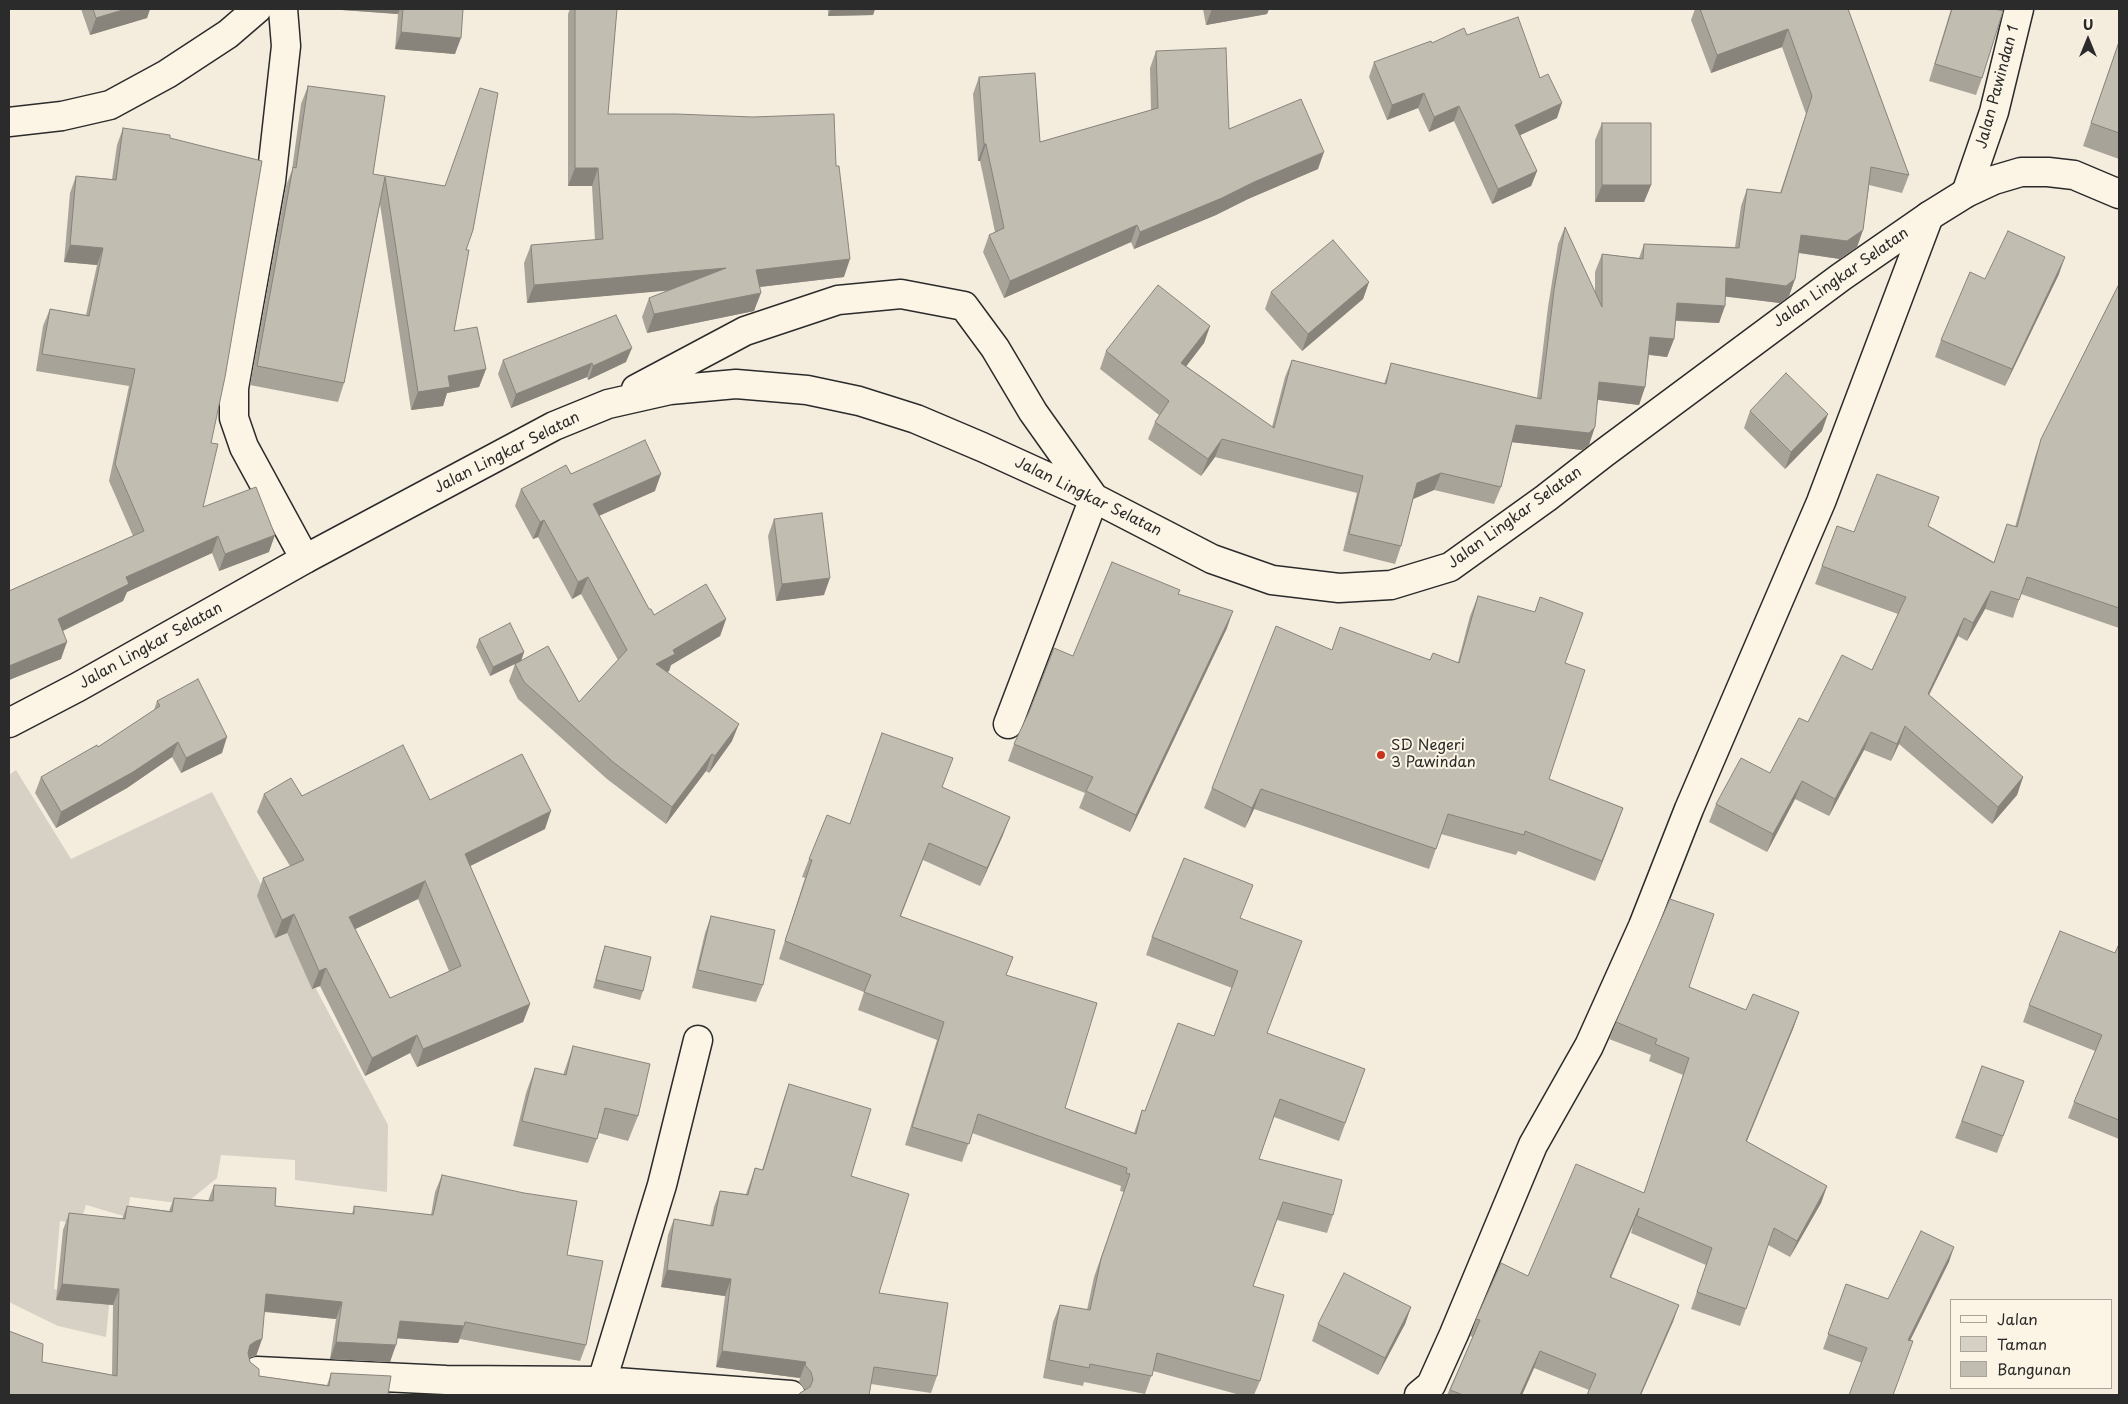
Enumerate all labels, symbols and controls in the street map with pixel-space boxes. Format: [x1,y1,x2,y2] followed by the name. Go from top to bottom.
[2083,14,2093,35] text: U
[2063,15,2113,65] north arrow
[1973,23,2023,151] street label: Jalan Pawindan 1
[1770,224,1912,332] street label: Jalan Lingkar Selatan
[431,408,583,498] street label: Jalan Lingkar Selatan
[1012,454,1164,540] street label: Jalan Lingkar Selatan
[1445,463,1585,573] street label: Jalan Lingkar Selatan
[76,599,226,693] street label: Jalan Lingkar Selatan
[1391,737,1476,772] place label: SD Negeri 3 Pawindan
[1375,749,1387,761] marker: SD Negeri 3 Pawindan
[1950,1299,2113,1389] legend
[1997,1307,2038,1330] text: Jalan
[1997,1332,2047,1355] text: Taman
[1997,1357,2071,1380] text: Bangunan

